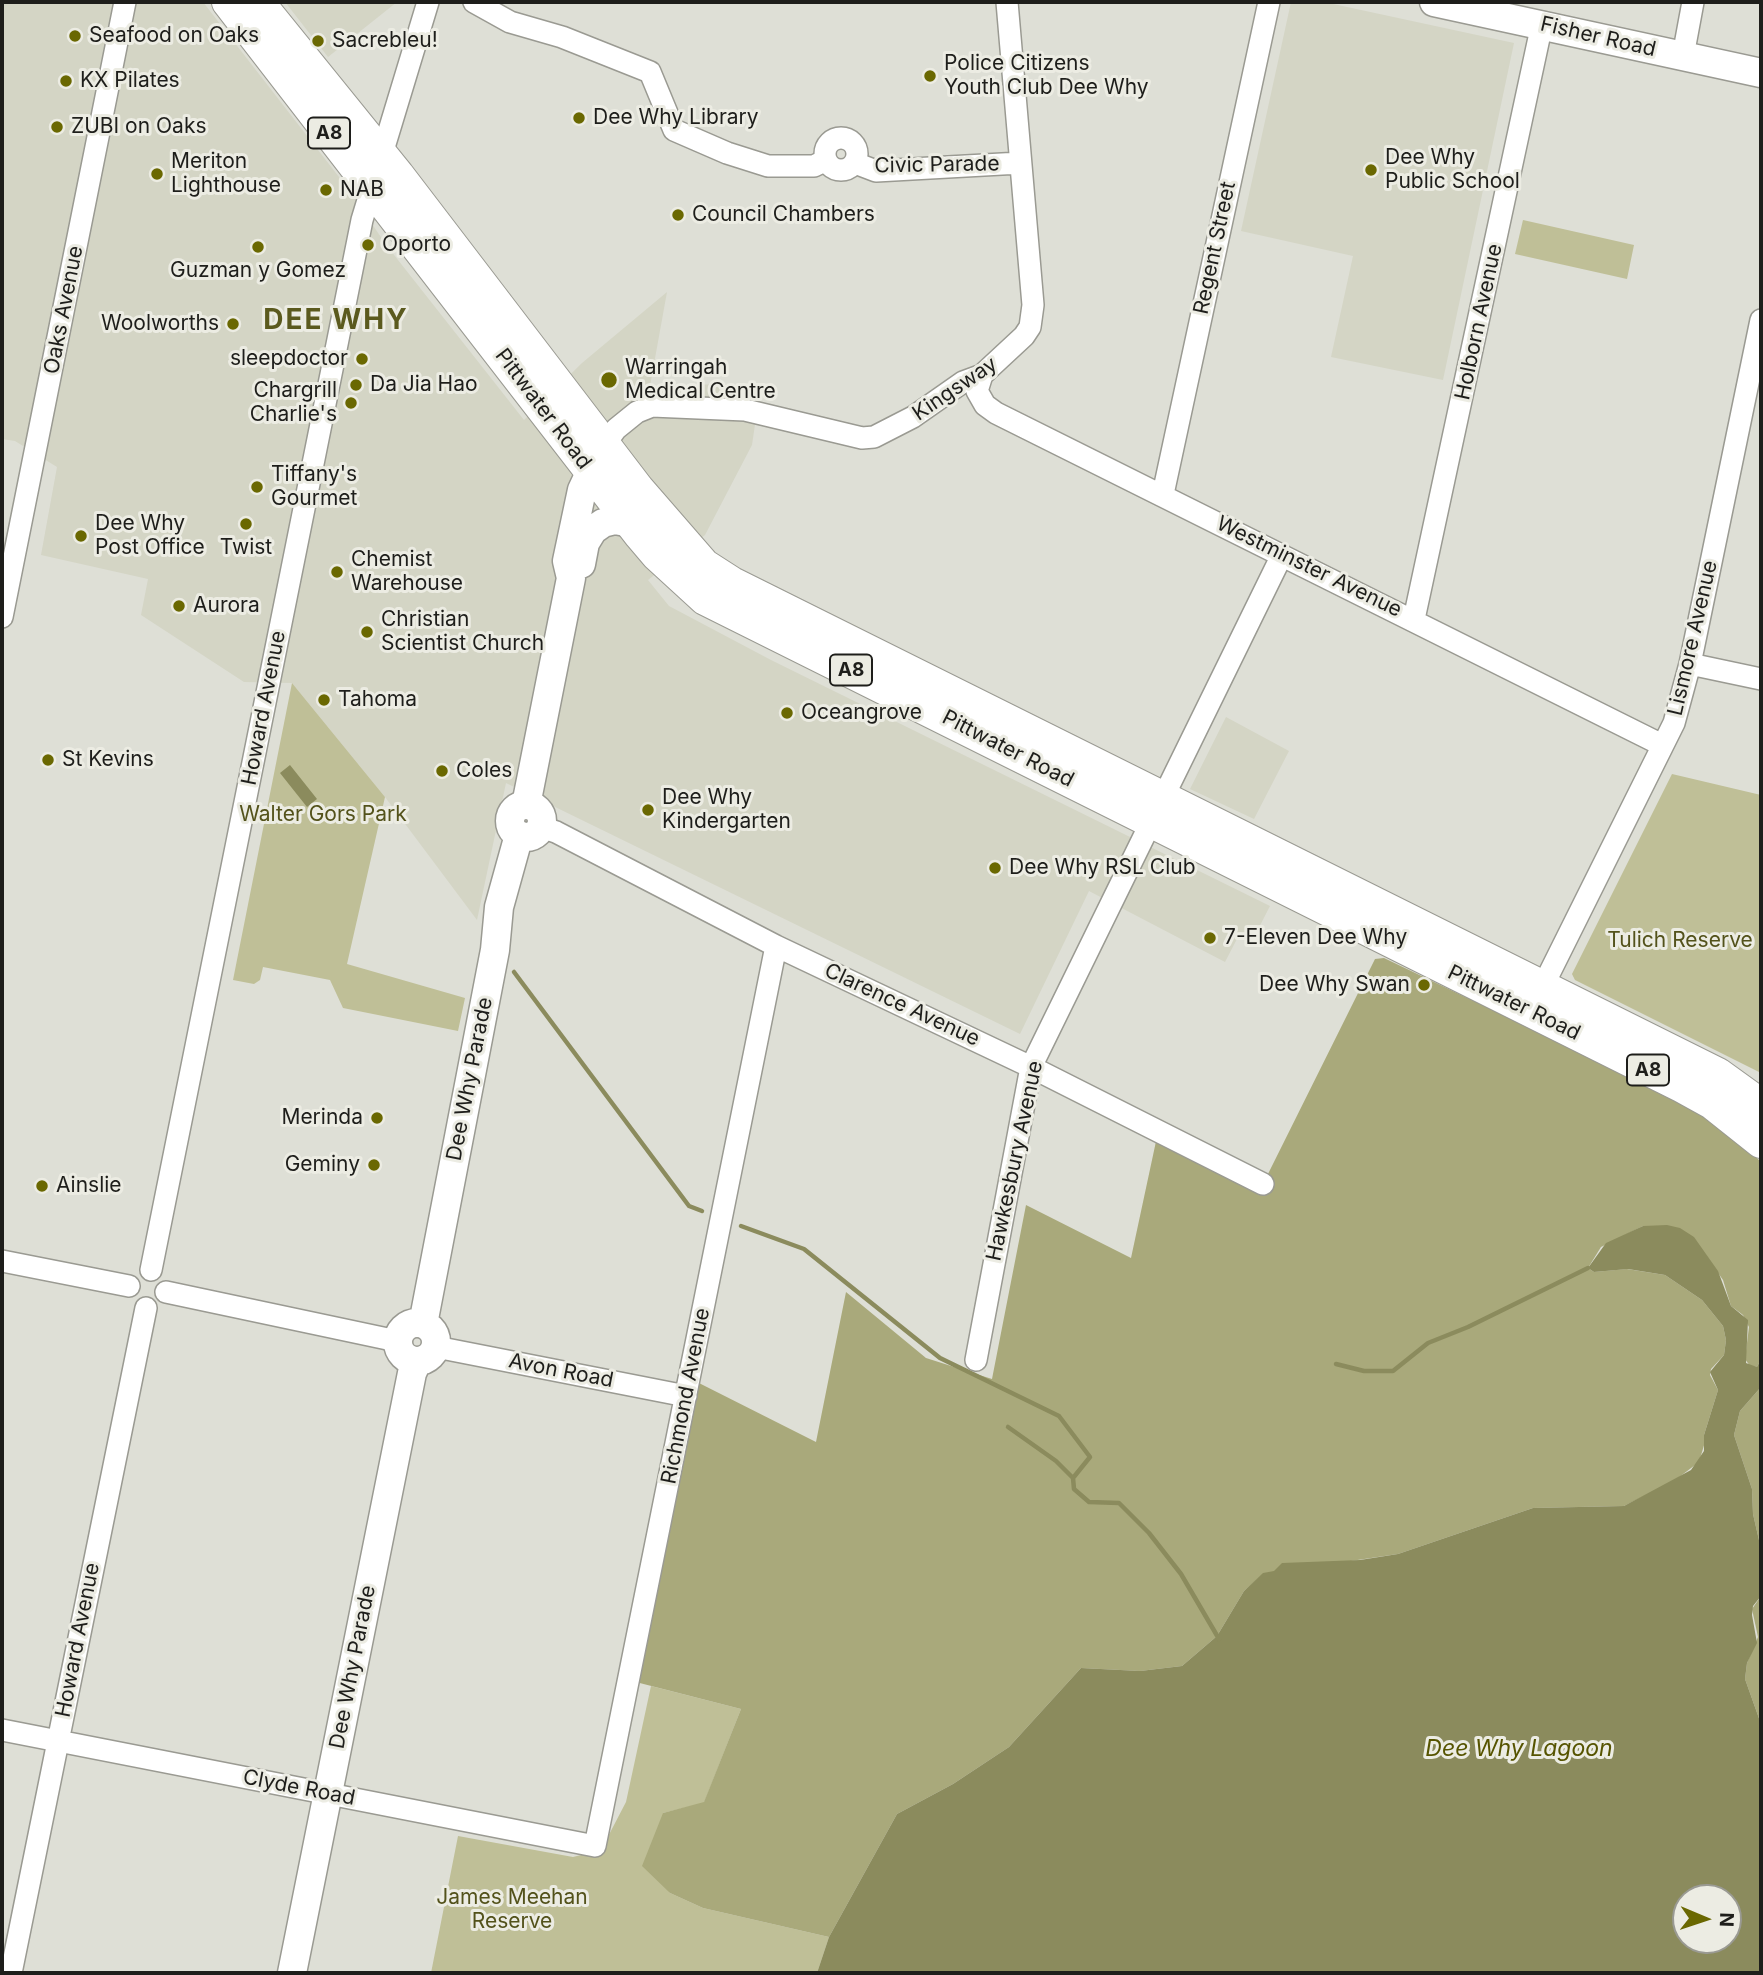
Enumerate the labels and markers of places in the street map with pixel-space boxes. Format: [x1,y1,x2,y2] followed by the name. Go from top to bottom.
[89,23,259,49] place label: Seafood on Oaks
[67,28,83,44] marker: Seafood on Oaks
[332,28,438,54] place label: Sacrebleu!
[310,33,326,49] marker: Sacrebleu!
[944,51,1149,101] place label: Police Citizens Youth Club Dee Why
[80,68,180,94] place label: KX Pilates
[922,68,938,84] marker: Police Citizens Youth Club Dee Why
[58,73,74,89] marker: KX Pilates
[593,105,759,131] place label: Dee Why Library
[571,110,587,126] marker: Dee Why Library
[71,114,206,140] place label: ZUBI on Oaks
[49,119,65,135] marker: ZUBI on Oaks
[1385,145,1520,195] place label: Dee Why Public School
[171,149,281,199] place label: Meriton Lighthouse
[1363,162,1379,178] marker: Dee Why Public School
[149,166,165,182] marker: Meriton Lighthouse
[340,177,384,203] place label: NAB
[318,182,334,198] marker: NAB
[692,202,875,228] place label: Council Chambers
[670,207,686,223] marker: Council Chambers
[382,232,451,258] place label: Oporto
[360,237,376,253] marker: Oporto
[250,239,266,255] marker: Guzman y Gomez
[170,258,346,284] place label: Guzman y Gomez
[101,311,219,337] place label: Woolworths
[225,316,241,332] marker: Woolworths
[230,346,348,372] place label: sleepdoctor
[354,351,370,367] marker: sleepdoctor
[625,355,776,405] place label: Warringah Medical Centre
[599,370,619,390] marker: Warringah Medical Centre
[370,372,478,398] place label: Da Jia Hao
[348,377,364,393] marker: Da Jia Hao
[250,378,337,428] place label: Chargrill Charlie's
[343,395,359,411] marker: Chargrill Charlie's
[271,462,357,512] place label: Tiffany's Gourmet
[249,479,265,495] marker: Tiffany's Gourmet
[95,511,205,561] place label: Dee Why Post Office
[238,516,254,532] marker: Twist
[73,528,89,544] marker: Dee Why Post Office
[220,535,272,561] place label: Twist
[351,547,463,597] place label: Chemist Warehouse
[329,564,345,580] marker: Chemist Warehouse
[193,593,260,619] place label: Aurora
[171,598,187,614] marker: Aurora
[381,607,544,657] place label: Christian Scientist Church
[359,624,375,640] marker: Christian Scientist Church
[338,687,417,713] place label: Tahoma
[316,692,332,708] marker: Tahoma
[801,700,922,726] place label: Oceangrove
[779,705,795,721] marker: Oceangrove
[62,747,154,773] place label: St Kevins
[40,752,56,768] marker: St Kevins
[456,758,512,784] place label: Coles
[434,763,450,779] marker: Coles
[662,785,791,835] place label: Dee Why Kindergarten
[640,802,656,818] marker: Dee Why Kindergarten
[1009,855,1196,881] place label: Dee Why RSL Club
[987,860,1003,876] marker: Dee Why RSL Club
[1224,925,1407,951] place label: 7-Eleven Dee Why
[1202,930,1218,946] marker: 7-Eleven Dee Why
[1259,972,1410,998] place label: Dee Why Swan
[1416,977,1432,993] marker: Dee Why Swan
[281,1105,363,1131] place label: Merinda
[369,1110,385,1126] marker: Merinda
[285,1152,360,1178] place label: Geminy
[366,1157,382,1173] marker: Geminy
[56,1173,122,1199] place label: Ainslie
[34,1178,50,1194] marker: Ainslie

